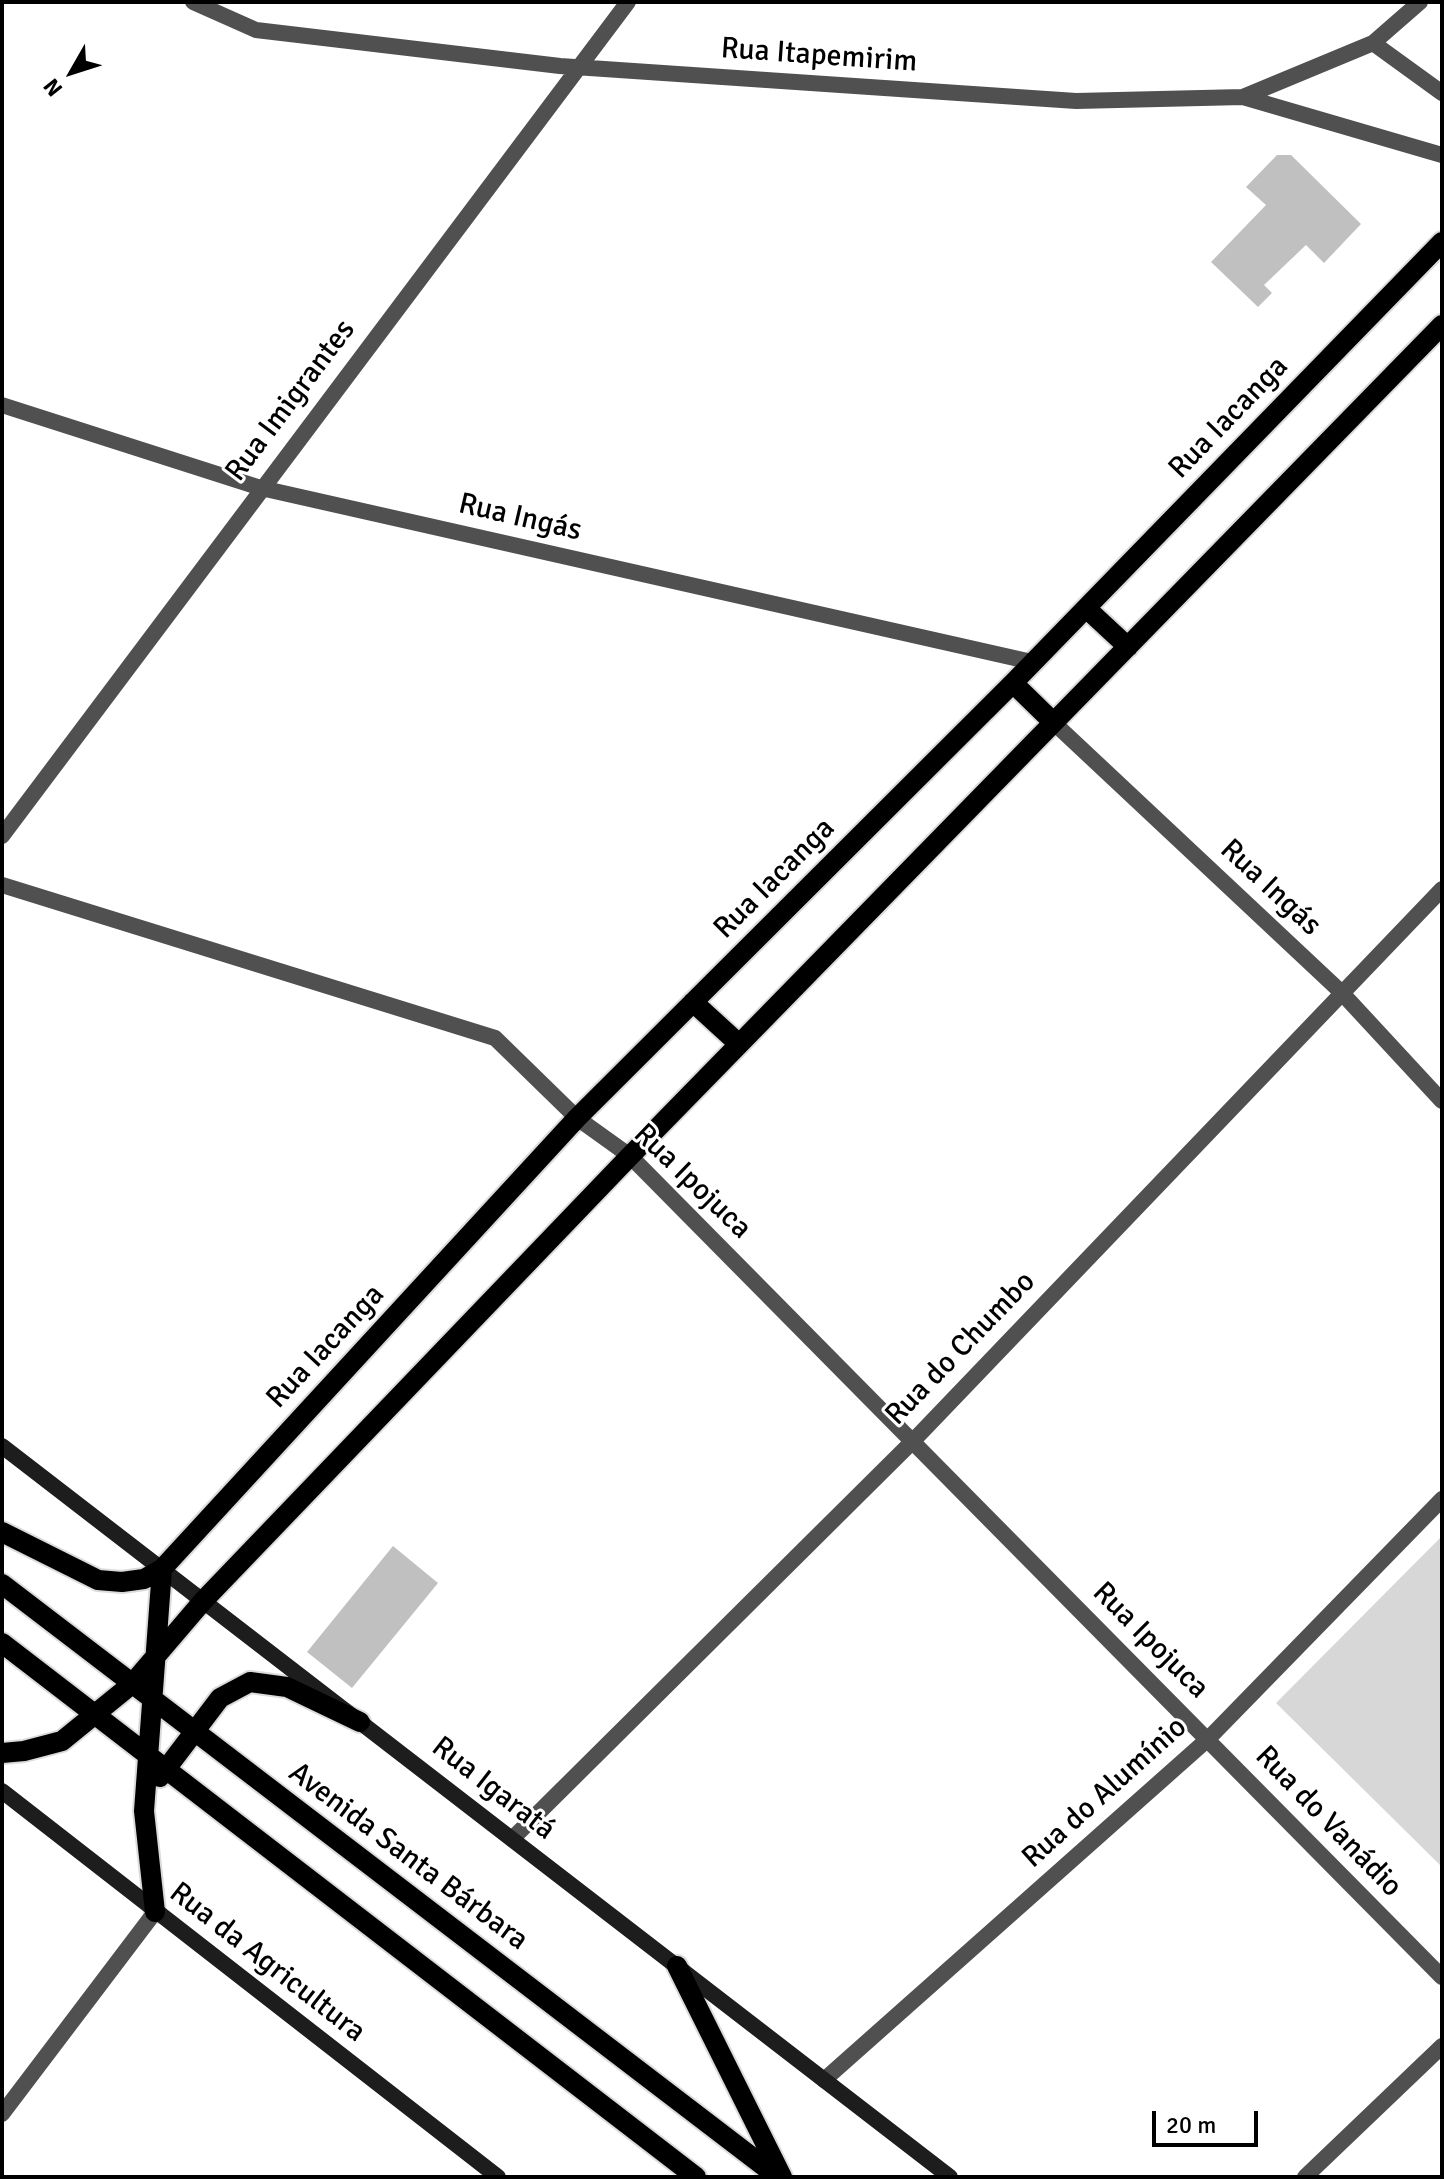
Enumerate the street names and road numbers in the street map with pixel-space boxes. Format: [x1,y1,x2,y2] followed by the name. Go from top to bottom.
[720,31,918,81] street label: Rua Itapemirim
[219,313,363,489] street label: Rua Imigrantes
[1162,349,1296,487] street label: Rua Iacanga
[455,486,585,550] street label: Rua Ingás
[707,811,843,947] street label: Rua Iacanga
[1212,832,1328,944] street label: Rua Ingás
[626,1117,758,1247] street label: Rua Ipojuca
[879,1265,1043,1433] street label: Rua do Chumbo
[260,1278,392,1416] street label: Rua Iacanga
[1084,1575,1216,1707] street label: Rua Ipojuca
[1015,1710,1195,1876] street label: Rua do Alumínio
[424,1730,562,1848] street label: Rua Igaratá
[1247,1739,1409,1905] street label: Rua do Vanádio
[281,1755,535,1959] street label: Avenida Santa Bárbara
[162,1875,372,2051] street label: Rua da Agricultura

